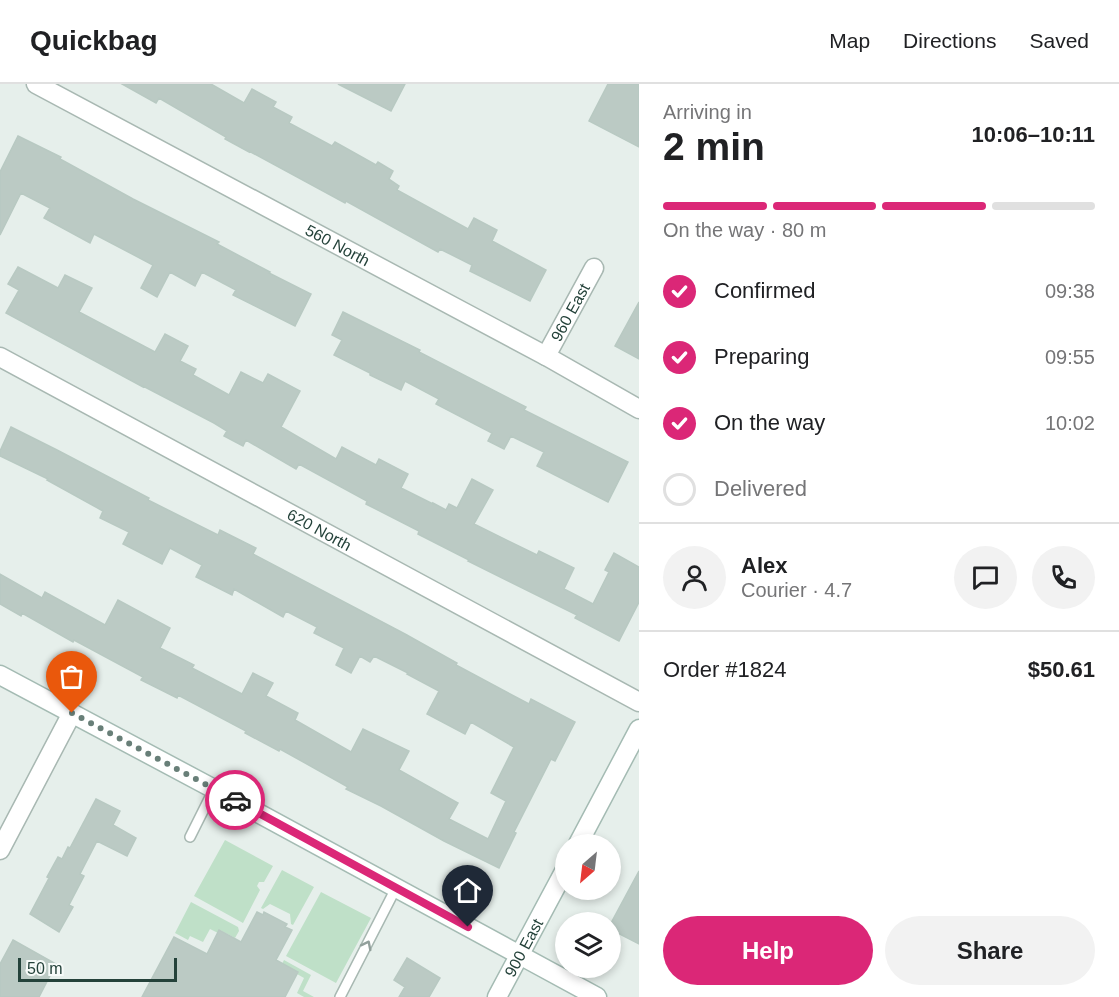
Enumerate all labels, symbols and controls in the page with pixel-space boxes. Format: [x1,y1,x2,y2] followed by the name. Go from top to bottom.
[30,25,158,56] text: Quickbag
[829,29,870,52] text: Map
[903,29,996,52] text: Directions
[1029,29,1089,52] text: Saved
[663,101,752,123] text: Arriving in
[971,122,1095,147] text: 10:06–10:11
[663,125,765,168] text: 2 min
[663,219,826,241] text: On the way · 80 m
[303,221,373,269] street label: 560 North
[663,275,696,308] icon: check
[714,278,815,303] text: Confirmed
[547,280,593,344] street label: 960 East
[1045,280,1095,302] text: 09:38
[663,341,696,374] icon: check
[714,344,809,369] text: Preparing
[1045,346,1095,368] text: 09:55
[663,407,696,440] icon: check
[714,410,825,435] text: On the way
[1045,412,1095,434] text: 10:02
[714,476,807,501] text: Delivered
[284,505,354,554] street label: 620 North
[663,546,726,609] button: person
[954,546,1017,609] button: chat
[1032,546,1095,609] button: phone
[741,553,787,578] text: Alex
[741,579,852,601] text: Courier · 4.7
[46,651,97,713] pin
[663,657,787,682] text: Order #1824
[1028,657,1095,682] text: $50.61
[55,660,88,693] icon: bag
[205,770,265,830] courier
[219,784,252,817] icon: car
[555,834,621,900] north arrow
[555,834,621,978] map controls
[442,865,493,927] pin
[451,874,484,907] icon: home
[555,912,621,978] button: layers
[501,915,546,979] street label: 900 East
[663,916,873,985] button: Help
[885,916,1095,985] button: Share
[360,941,371,951] one-way arrow
[18,955,177,982] scale bar
[27,960,63,977] text: 50 m

